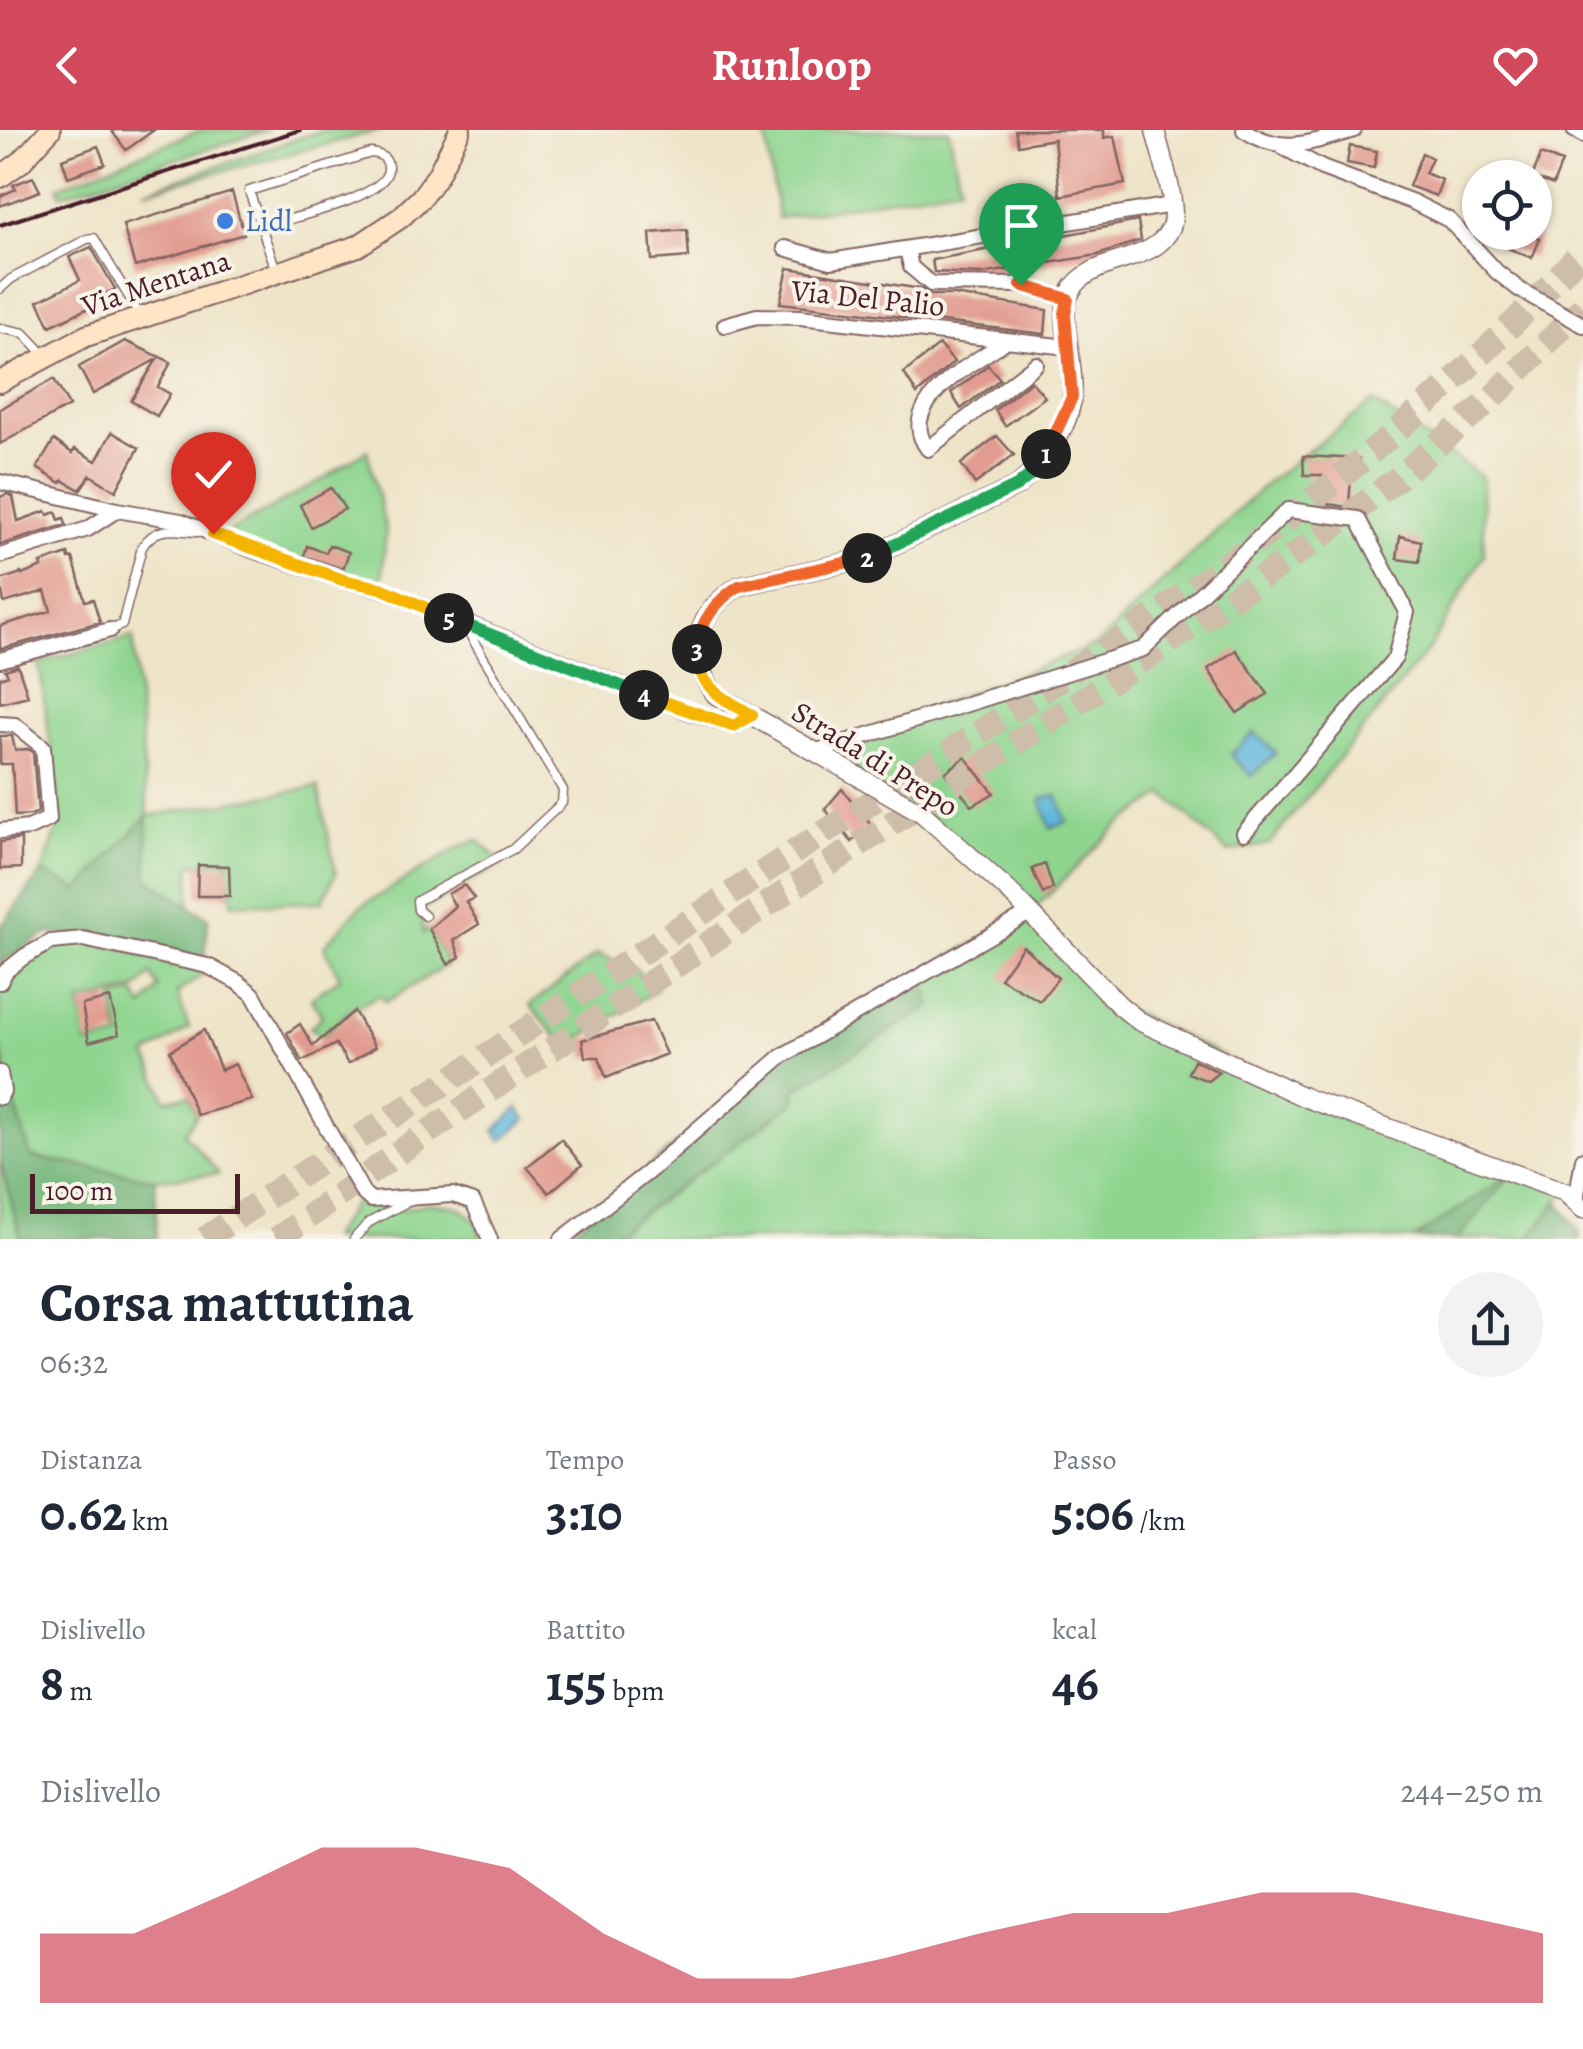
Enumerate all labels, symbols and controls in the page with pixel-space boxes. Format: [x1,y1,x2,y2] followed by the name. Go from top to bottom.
[711,34,872,96] text: Runloop
[40,38,95,93] icon: back
[1488,38,1543,93] icon: heart
[1462,160,1552,250] map controls
[1462,160,1552,250] button: locate
[979,183,1064,286] pin
[994,198,1049,253] icon: arrive
[245,201,292,241] place label: Lidl
[214,210,236,232] marker: Lidl
[75,240,236,326] street label: Via Mentana
[788,270,947,326] street label: Via Del Palio
[1021,429,1071,479] pin: 1
[171,432,256,535] pin
[1041,435,1051,473] text: 1
[186,447,241,502] icon: check
[842,533,892,583] pin: 2
[860,539,874,577] text: 2
[424,593,474,643] pin: 5
[443,599,455,637] text: 5
[672,624,722,674] pin: 3
[691,630,703,668] text: 3
[619,670,669,720] pin: 4
[637,676,651,714] text: 4
[784,692,966,826] street label: Strada di Prepo
[30,1169,240,1214] scale bar
[45,1172,113,1210] text: 100 m
[40,1265,414,1340] text: Corsa mattutina
[1438,1272,1543,1377] button: share
[40,1340,108,1384] text: 06:32
[40,1441,142,1479] text: Distanza
[546,1441,624,1479] text: Tempo
[1052,1441,1116,1479] text: Passo
[40,1479,126,1547] text: 0.62
[546,1479,622,1547] text: 3:10
[1052,1479,1134,1547] text: 5:06
[126,1502,169,1540] text: km
[1134,1502,1186,1540] text: /km
[40,1611,146,1649] text: Dislivello
[546,1611,625,1649] text: Battito
[1052,1611,1097,1649] text: kcal
[40,1649,64,1717] text: 8
[546,1649,607,1717] text: 155
[1052,1649,1099,1717] text: 46
[64,1672,93,1710] text: m
[607,1672,664,1710] text: bpm
[40,1769,161,1813] text: Dislivello
[1400,1769,1543,1813] text: 244–250 m

